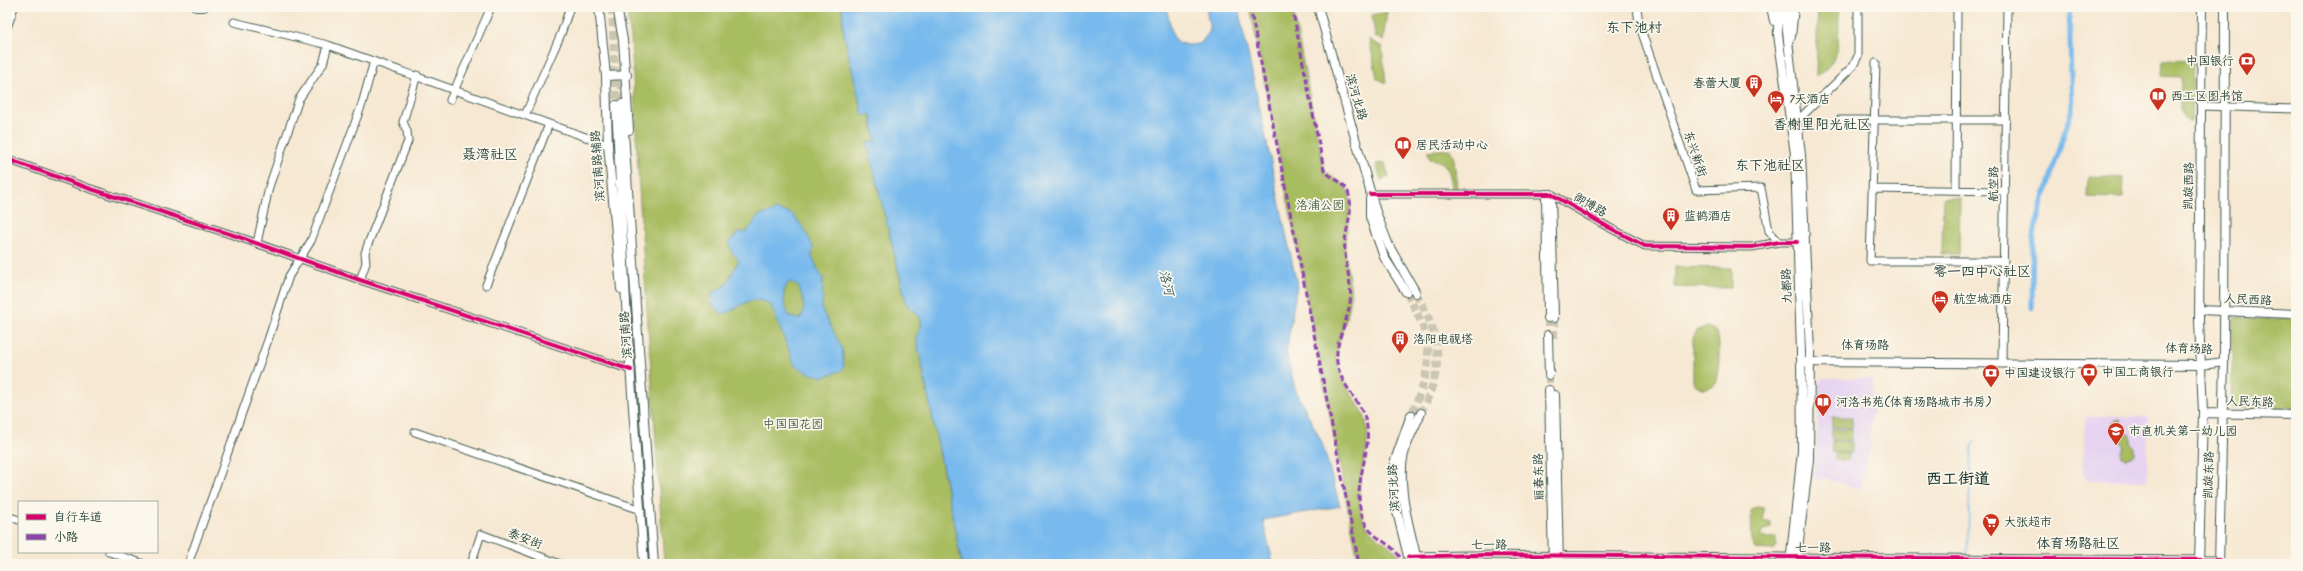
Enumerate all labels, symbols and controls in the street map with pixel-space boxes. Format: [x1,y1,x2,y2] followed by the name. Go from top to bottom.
[1606,17,1662,39] district label: 东下池村
[2237,51,2257,76] bank icon: 中国银行
[2186,52,2234,71] place label: 中国银行
[1340,71,1372,123] street label: 滨河北路
[1744,73,1764,98] building icon: 春蕾大厦
[1693,74,1741,93] place label: 春蕾大厦
[2148,86,2168,111] library icon: 西工区图书馆
[2171,87,2243,106] place label: 西工区图书馆
[1766,89,1786,114] hotel icon: 7天酒店
[1789,90,1831,109] place label: 7天酒店
[1773,114,1871,136] district label: 香榭里阳光社区
[1678,128,1712,180] street label: 东兴新街
[586,129,610,203] street label: 滨河南路辅路
[1393,135,1413,160] library icon: 居民活动中心
[1416,136,1488,155] place label: 居民活动中心
[462,144,518,166] district label: 聂湾社区
[1735,155,1805,177] district label: 东下池社区
[2179,162,2199,210] street label: 凯旋西路
[1984,166,2004,202] street label: 航空路
[1570,188,1610,222] street label: 御博路
[1296,196,1344,215] park label: 洛浦公园
[1661,206,1681,231] building icon: 蓝鹊酒店
[1684,207,1732,226] place label: 蓝鹊酒店
[1933,261,2031,283] district label: 零一四中心社区
[1153,268,1180,300] water label: 洛河
[1777,268,1797,304] street label: 九都路
[1930,289,1950,314] hotel icon: 航空城酒店
[2224,289,2272,311] street label: 人民西路
[1953,290,2013,309] place label: 航空城酒店
[615,310,637,360] street label: 滨河南路
[1390,329,1410,354] building icon: 洛阳电视塔
[1413,330,1473,349] place label: 洛阳电视塔
[1841,336,1889,355] street label: 体育场路
[2165,339,2213,359] street label: 体育场路
[2079,362,2099,387] bank icon: 中国工商银行
[1981,363,2001,388] bank icon: 中国建设银行
[2102,363,2174,382] place label: 中国工商银行
[2004,364,2076,383] place label: 中国建设银行
[1813,392,1833,417] library icon: 河洛书苑(体育场路城市书房)
[2226,392,2274,412] street label: 人民东路
[1836,393,1992,412] place label: 河洛书苑(体育场路城市书房)
[763,415,823,434] park label: 中国国花园
[2106,421,2126,446] school or university icon: 市直机关第一幼儿园
[2129,422,2237,441] place label: 市直机关第一幼儿园
[2199,451,2219,499] street label: 凯旋东路
[1529,453,1549,501] street label: 丽春东路
[1383,464,1405,512] street label: 滨河北路
[1926,467,1990,492] district label: 西工街道
[18,501,158,553] legend
[54,508,102,527] text: 自行车道
[1981,512,2001,537] supermarket icon: 大张超市
[2004,513,2052,532] place label: 大张超市
[505,524,545,554] street label: 泰安街
[54,528,78,547] text: 小路
[2036,533,2120,555] district label: 体育场路社区
[1471,535,1507,555] street label: 七一路
[1795,538,1831,558] street label: 七一路

